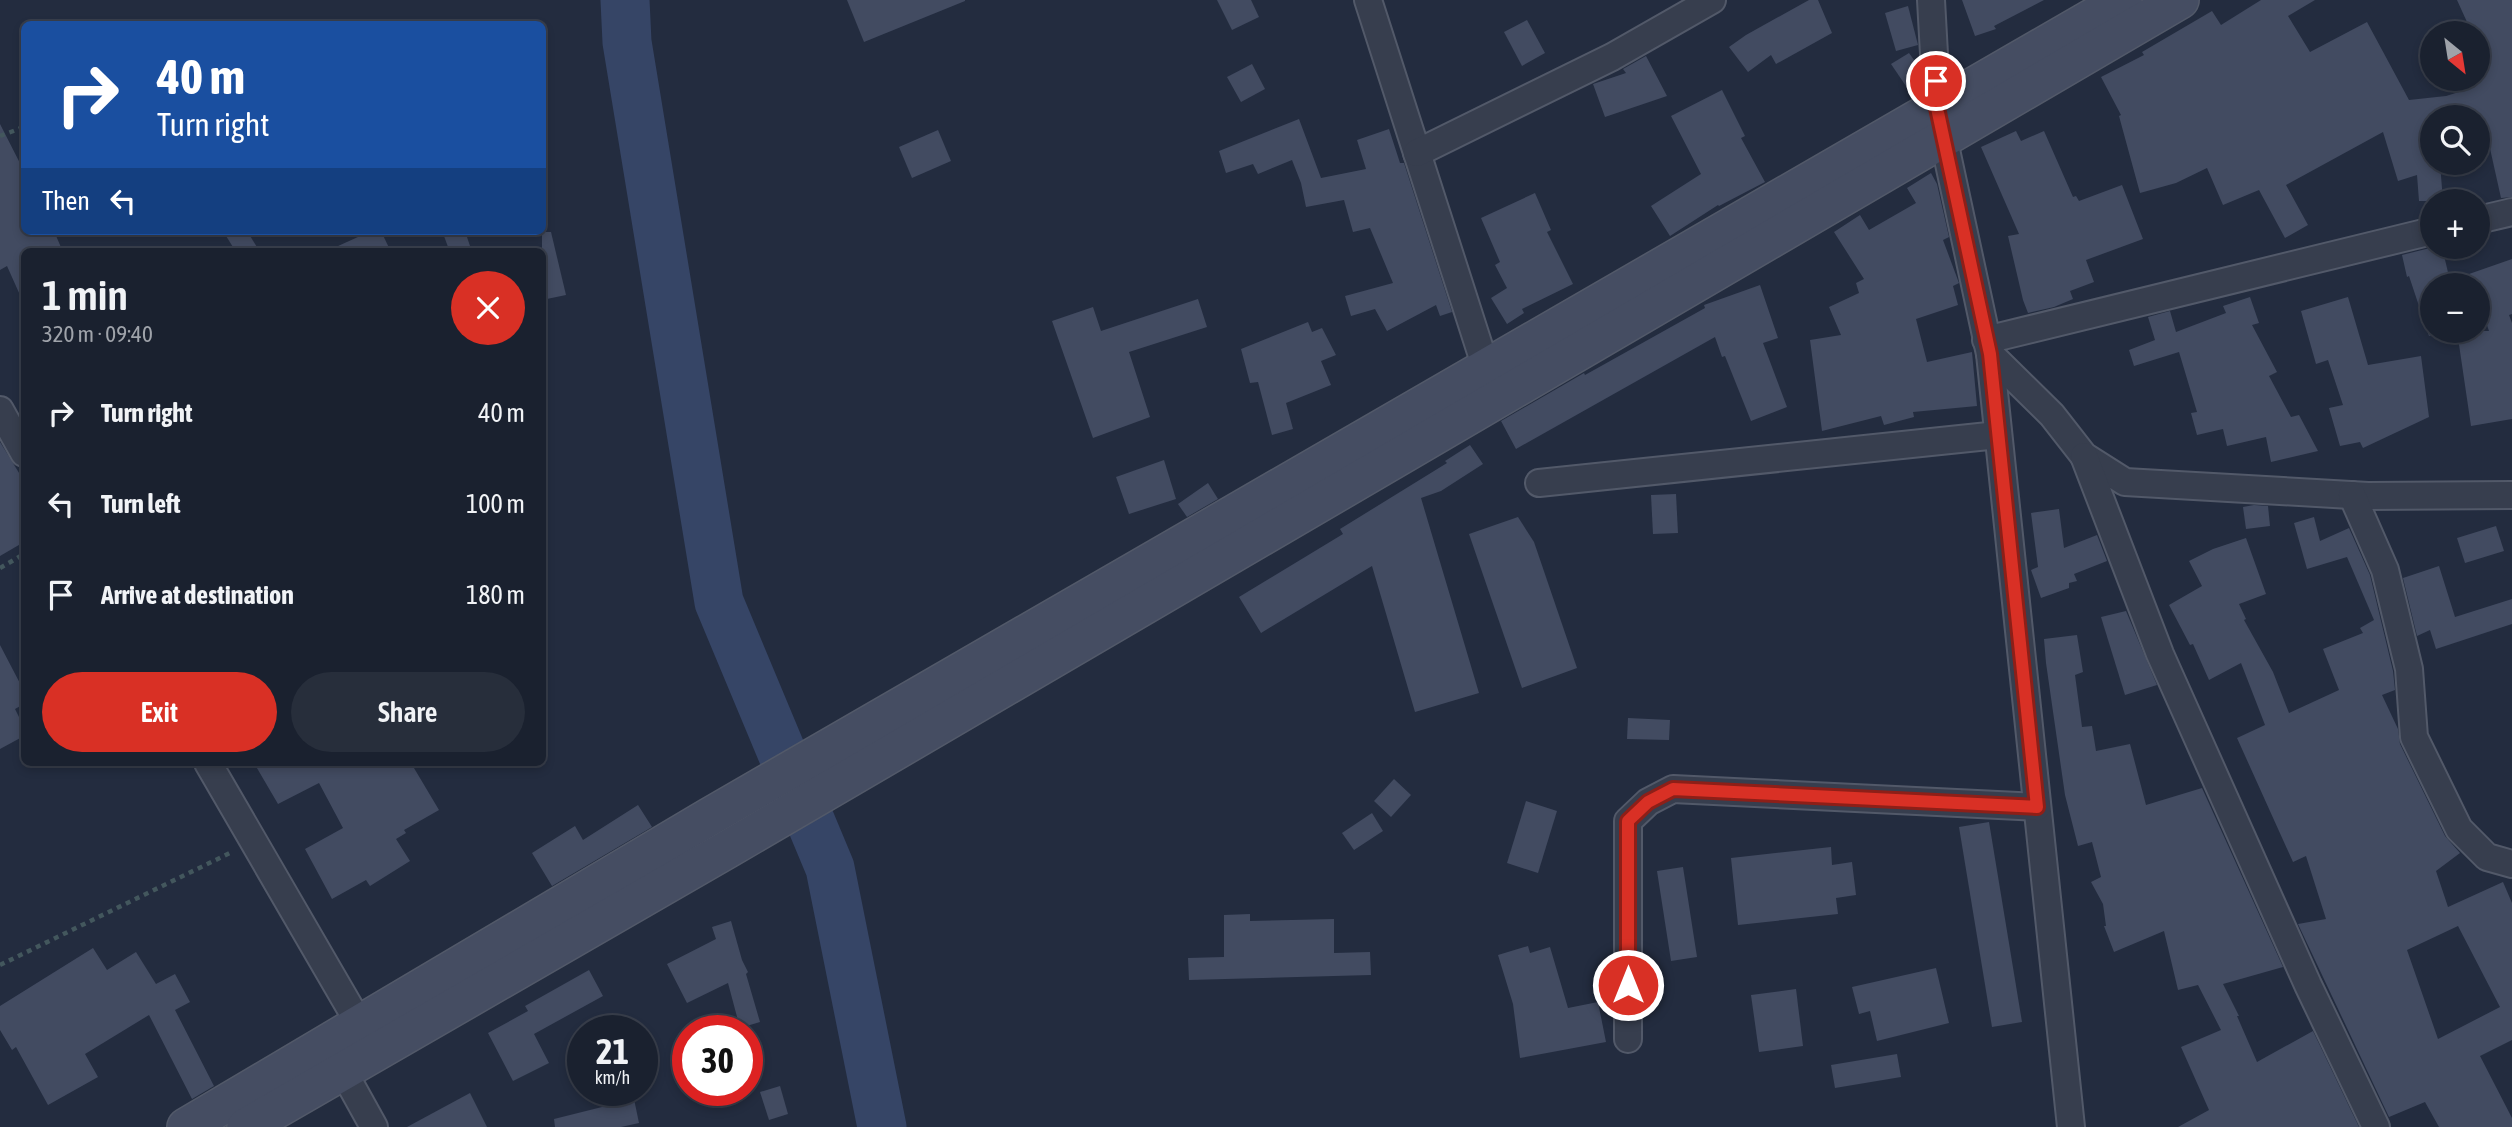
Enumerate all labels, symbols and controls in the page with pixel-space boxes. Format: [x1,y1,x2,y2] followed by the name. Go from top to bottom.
[2420,21,2490,91] north arrow
[2420,21,2490,343] map controls
[157,48,245,104] text: 40 m
[42,49,133,140] icon: right
[1906,51,1966,111] pin
[1917,62,1955,100] icon: arrive
[2420,105,2490,175] button: search
[157,106,270,143] text: Turn right
[104,182,142,220] icon: left
[42,186,90,216] text: Then
[2420,189,2490,259] button: +
[42,271,128,319] text: 1 min
[451,271,525,345] button: close
[2420,273,2490,343] button: −
[42,321,153,347] text: 320 m · 09:40
[42,394,80,432] icon: right
[101,398,192,428] text: Turn right
[478,398,525,428] text: 40 m
[42,485,80,523] icon: left
[101,489,181,519] text: Turn left
[466,489,525,519] text: 100 m
[42,576,80,614] icon: arrive
[101,580,294,610] text: Arrive at destination
[466,580,525,610] text: 180 m
[42,672,277,752] button: Exit
[291,672,525,752] button: Share
[1591,948,1665,1022] position arrow
[672,1015,763,1106] speed limit sign: 30
[596,1031,629,1071] text: 21
[595,1067,630,1088] text: km/h

